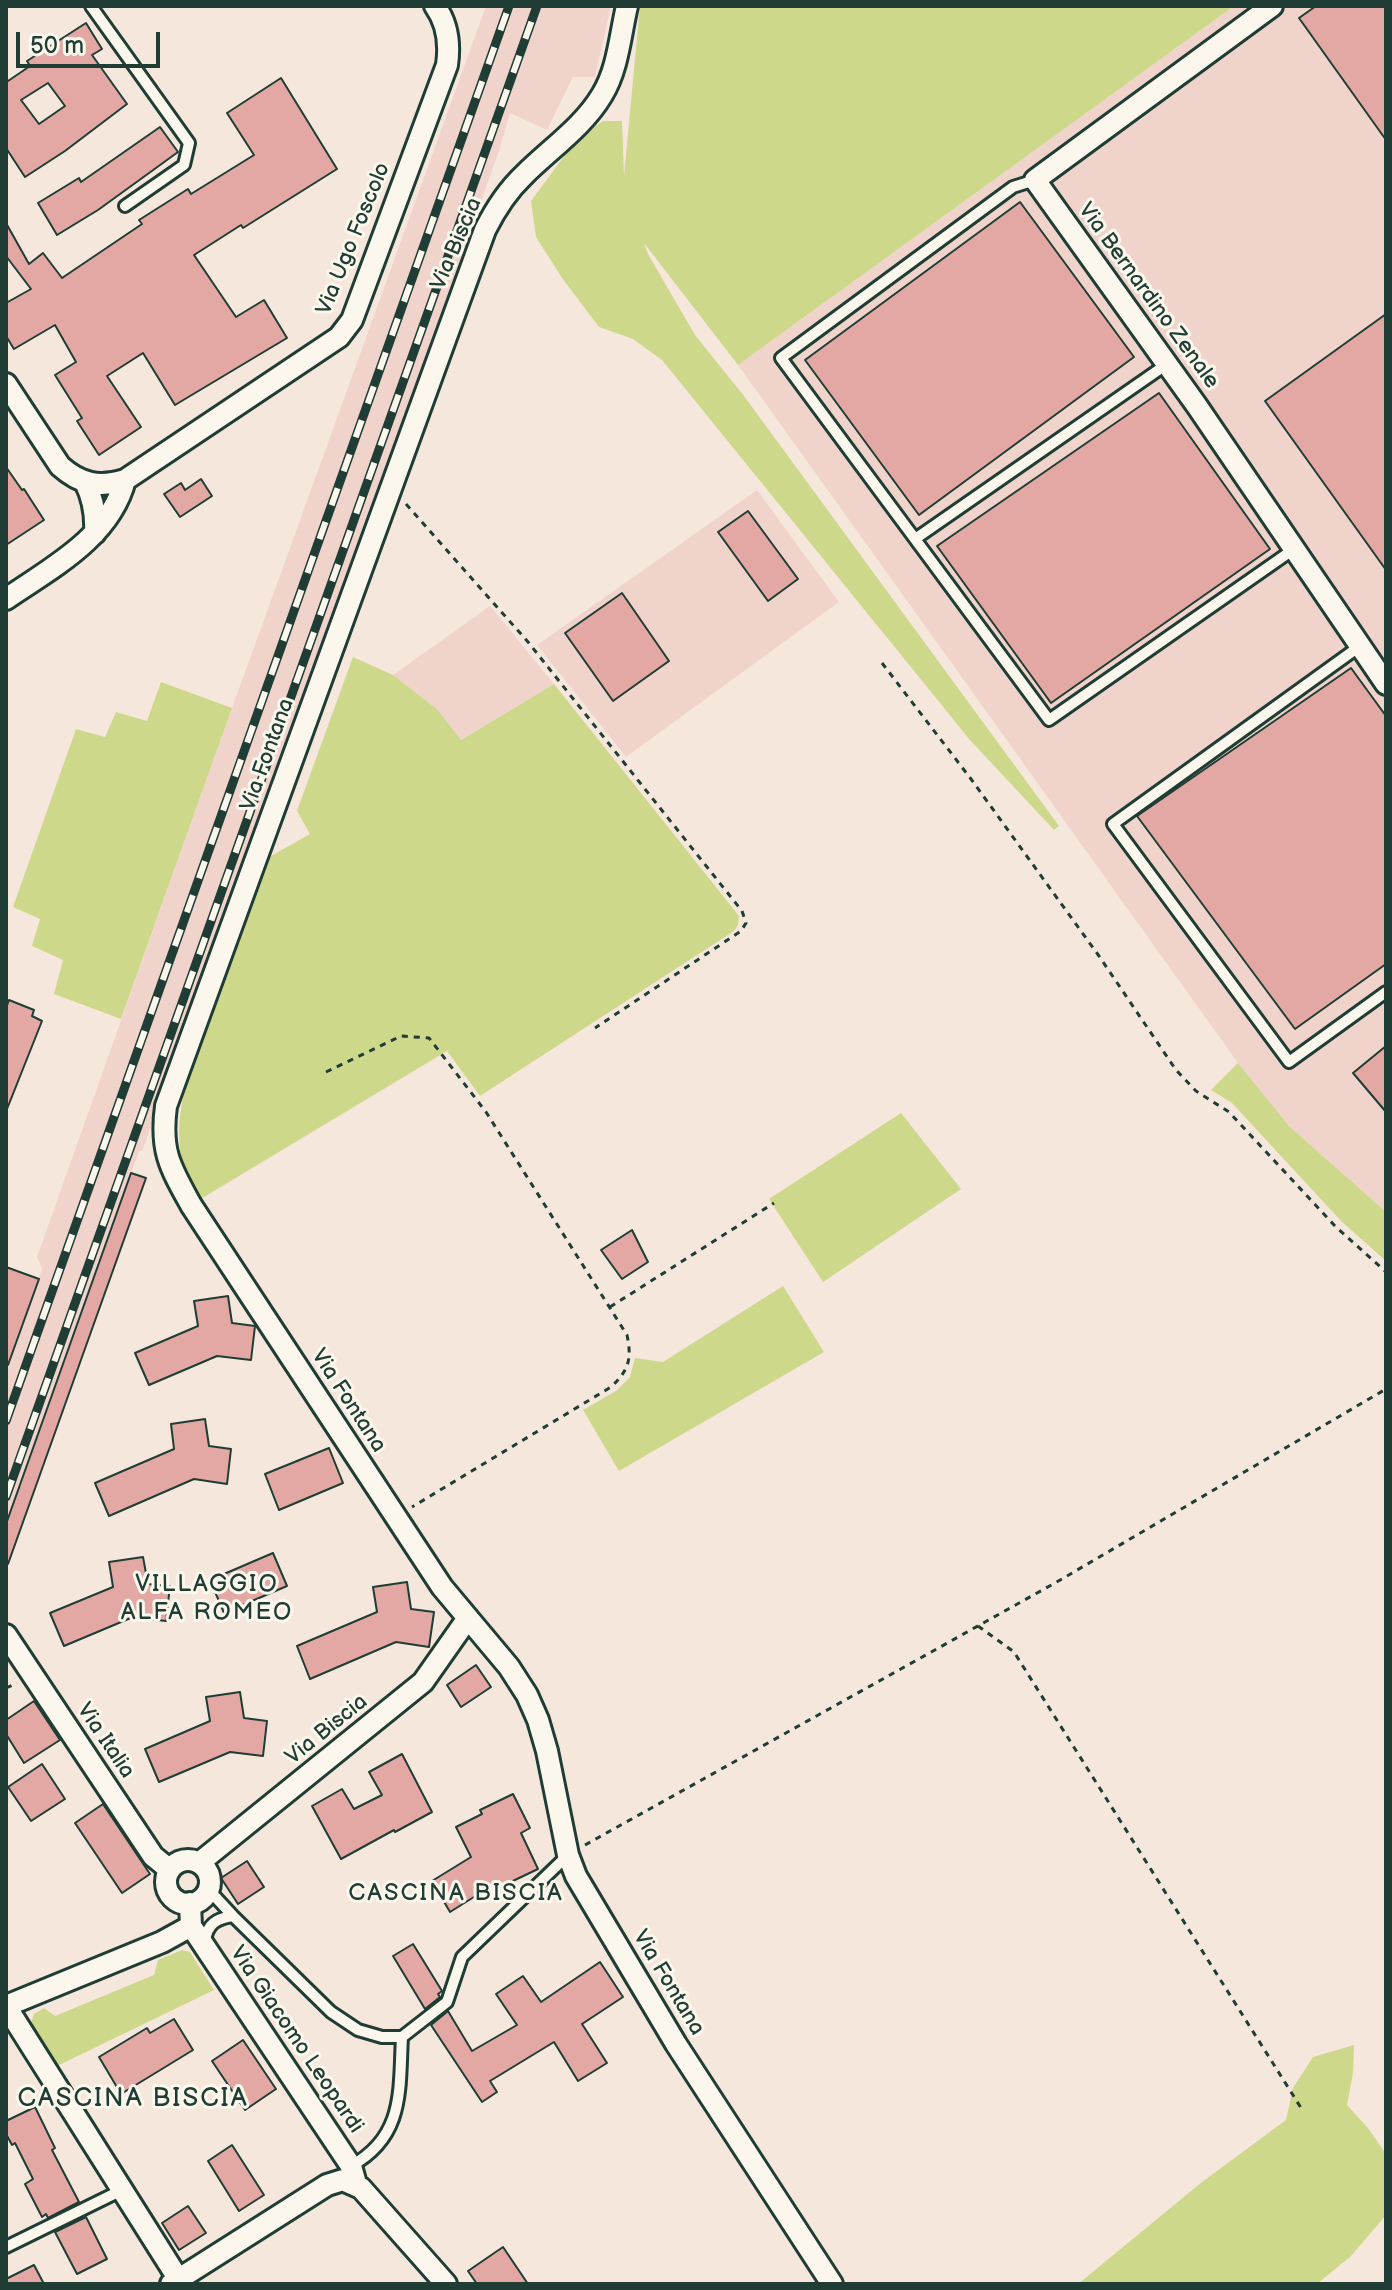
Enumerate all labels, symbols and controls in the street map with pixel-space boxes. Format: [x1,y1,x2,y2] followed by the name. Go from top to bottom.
[20,16,164,66] scale bar
[30,31,84,60] text: 50 m
[311,159,397,319] street label: Via Ugo Foscolo
[426,194,488,294] street label: Via Biscia
[1072,198,1224,394] street label: Via Bernardino Zenale
[235,695,301,815] street label: Via Fontana
[305,1344,391,1458] street label: Via Fontana
[121,1571,293,1627] district label: VILLAGGIO ALFA ROMEO
[281,1689,373,1771] street label: Via Biscia
[70,1698,140,1784] street label: Via Italia
[348,1880,564,1908] district label: CASCINA BISCIA
[626,1926,710,2040] street label: Via Fontana
[224,1941,368,2139] street label: Via Giacomo Leopardi
[17,2083,249,2115] district label: CASCINA BISCIA

